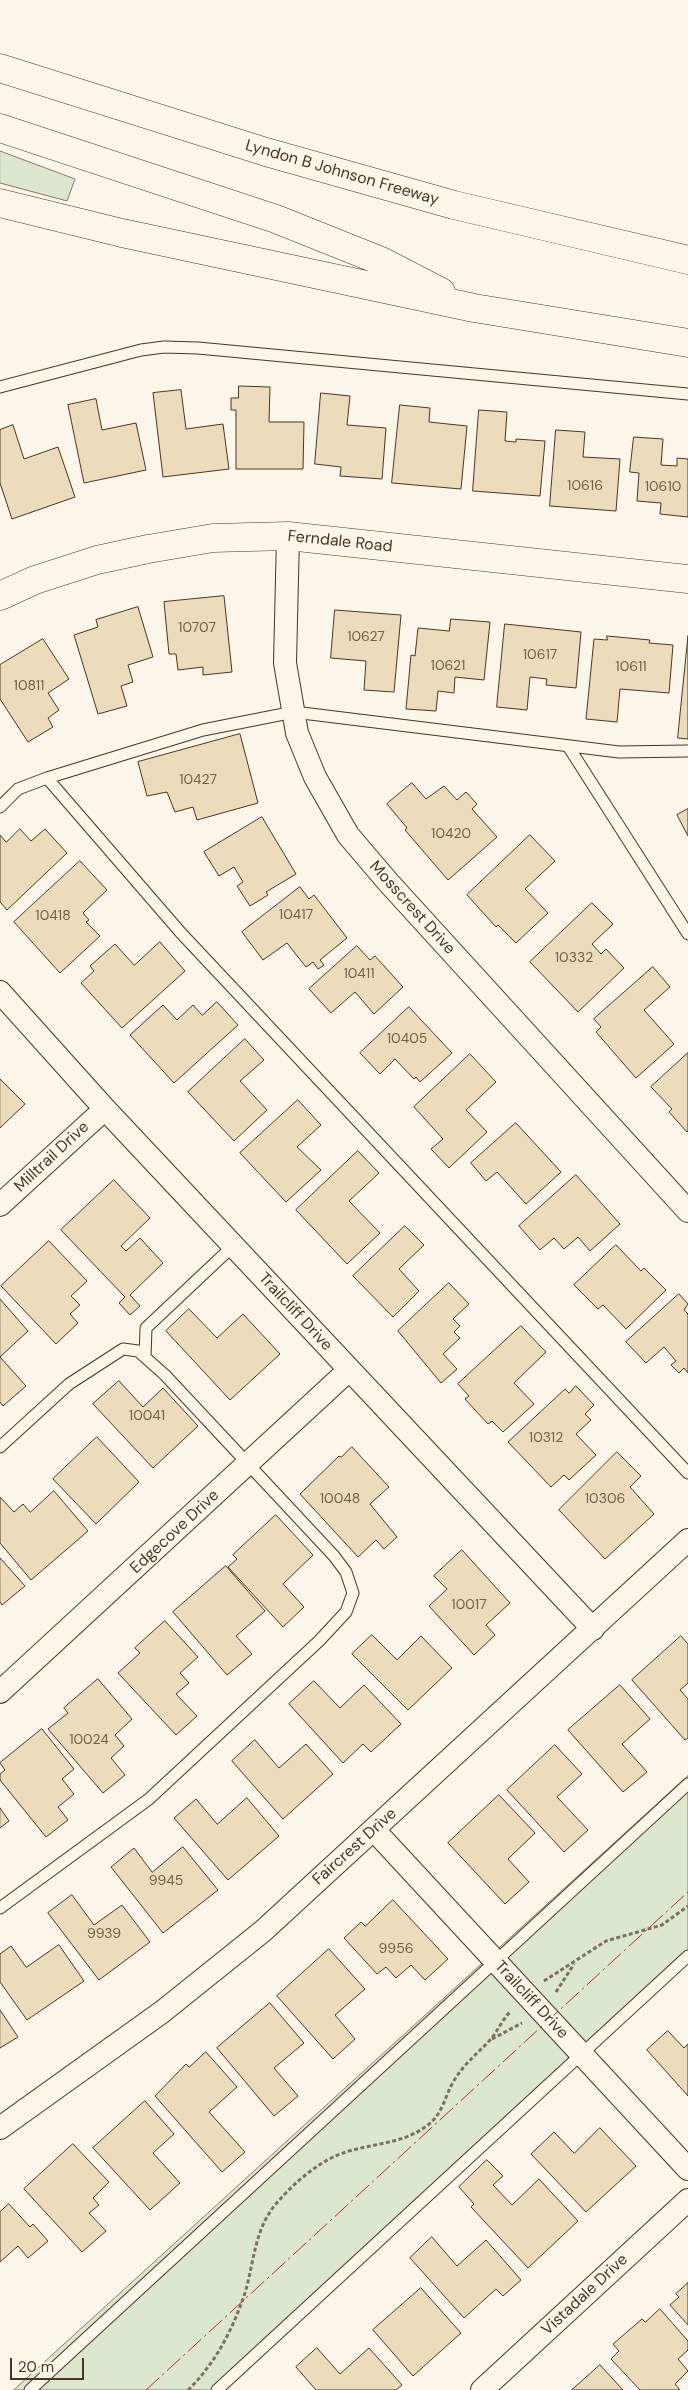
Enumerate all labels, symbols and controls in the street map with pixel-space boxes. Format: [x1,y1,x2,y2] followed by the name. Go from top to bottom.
[243,136,441,210] street label: Lyndon B Johnson Freeway
[567,478,603,494] house number: 10616
[645,479,681,495] house number: 10610
[287,527,393,557] street label: Ferndale Road
[178,620,216,636] house number: 10707
[347,629,385,645] house number: 10627
[523,647,557,663] house number: 10617
[431,658,465,674] house number: 10621
[615,659,647,675] house number: 10611
[14,678,44,694] house number: 10811
[179,772,217,788] house number: 10427
[431,826,471,842] house number: 10420
[365,857,459,959] street label: Mosscrest Drive
[279,907,313,923] house number: 10417
[35,908,71,924] house number: 10418
[555,950,593,966] house number: 10332
[343,966,375,982] house number: 10411
[387,1031,427,1047] house number: 10405
[11,1118,93,1196] street label: Milltrail Drive
[254,1269,336,1355] street label: Trailcliff Drive
[129,1408,165,1424] house number: 10041
[529,1430,563,1446] house number: 10312
[127,1486,223,1578] street label: Edgecove Drive
[320,1491,360,1507] house number: 10048
[585,1491,625,1507] house number: 10306
[451,1597,487,1613] house number: 10017
[69,1732,109,1748] house number: 10024
[309,1804,401,1890] street label: Faircrest Drive
[149,1873,183,1889] house number: 9945
[87,1926,121,1942] house number: 9939
[379,1941,413,1957] house number: 9956
[490,1957,572,2043] street label: Trailcliff Drive
[538,2250,632,2340] street label: Vistadale Drive
[12,2348,86,2380] scale bar
[18,2357,54,2377] text: 20 m

